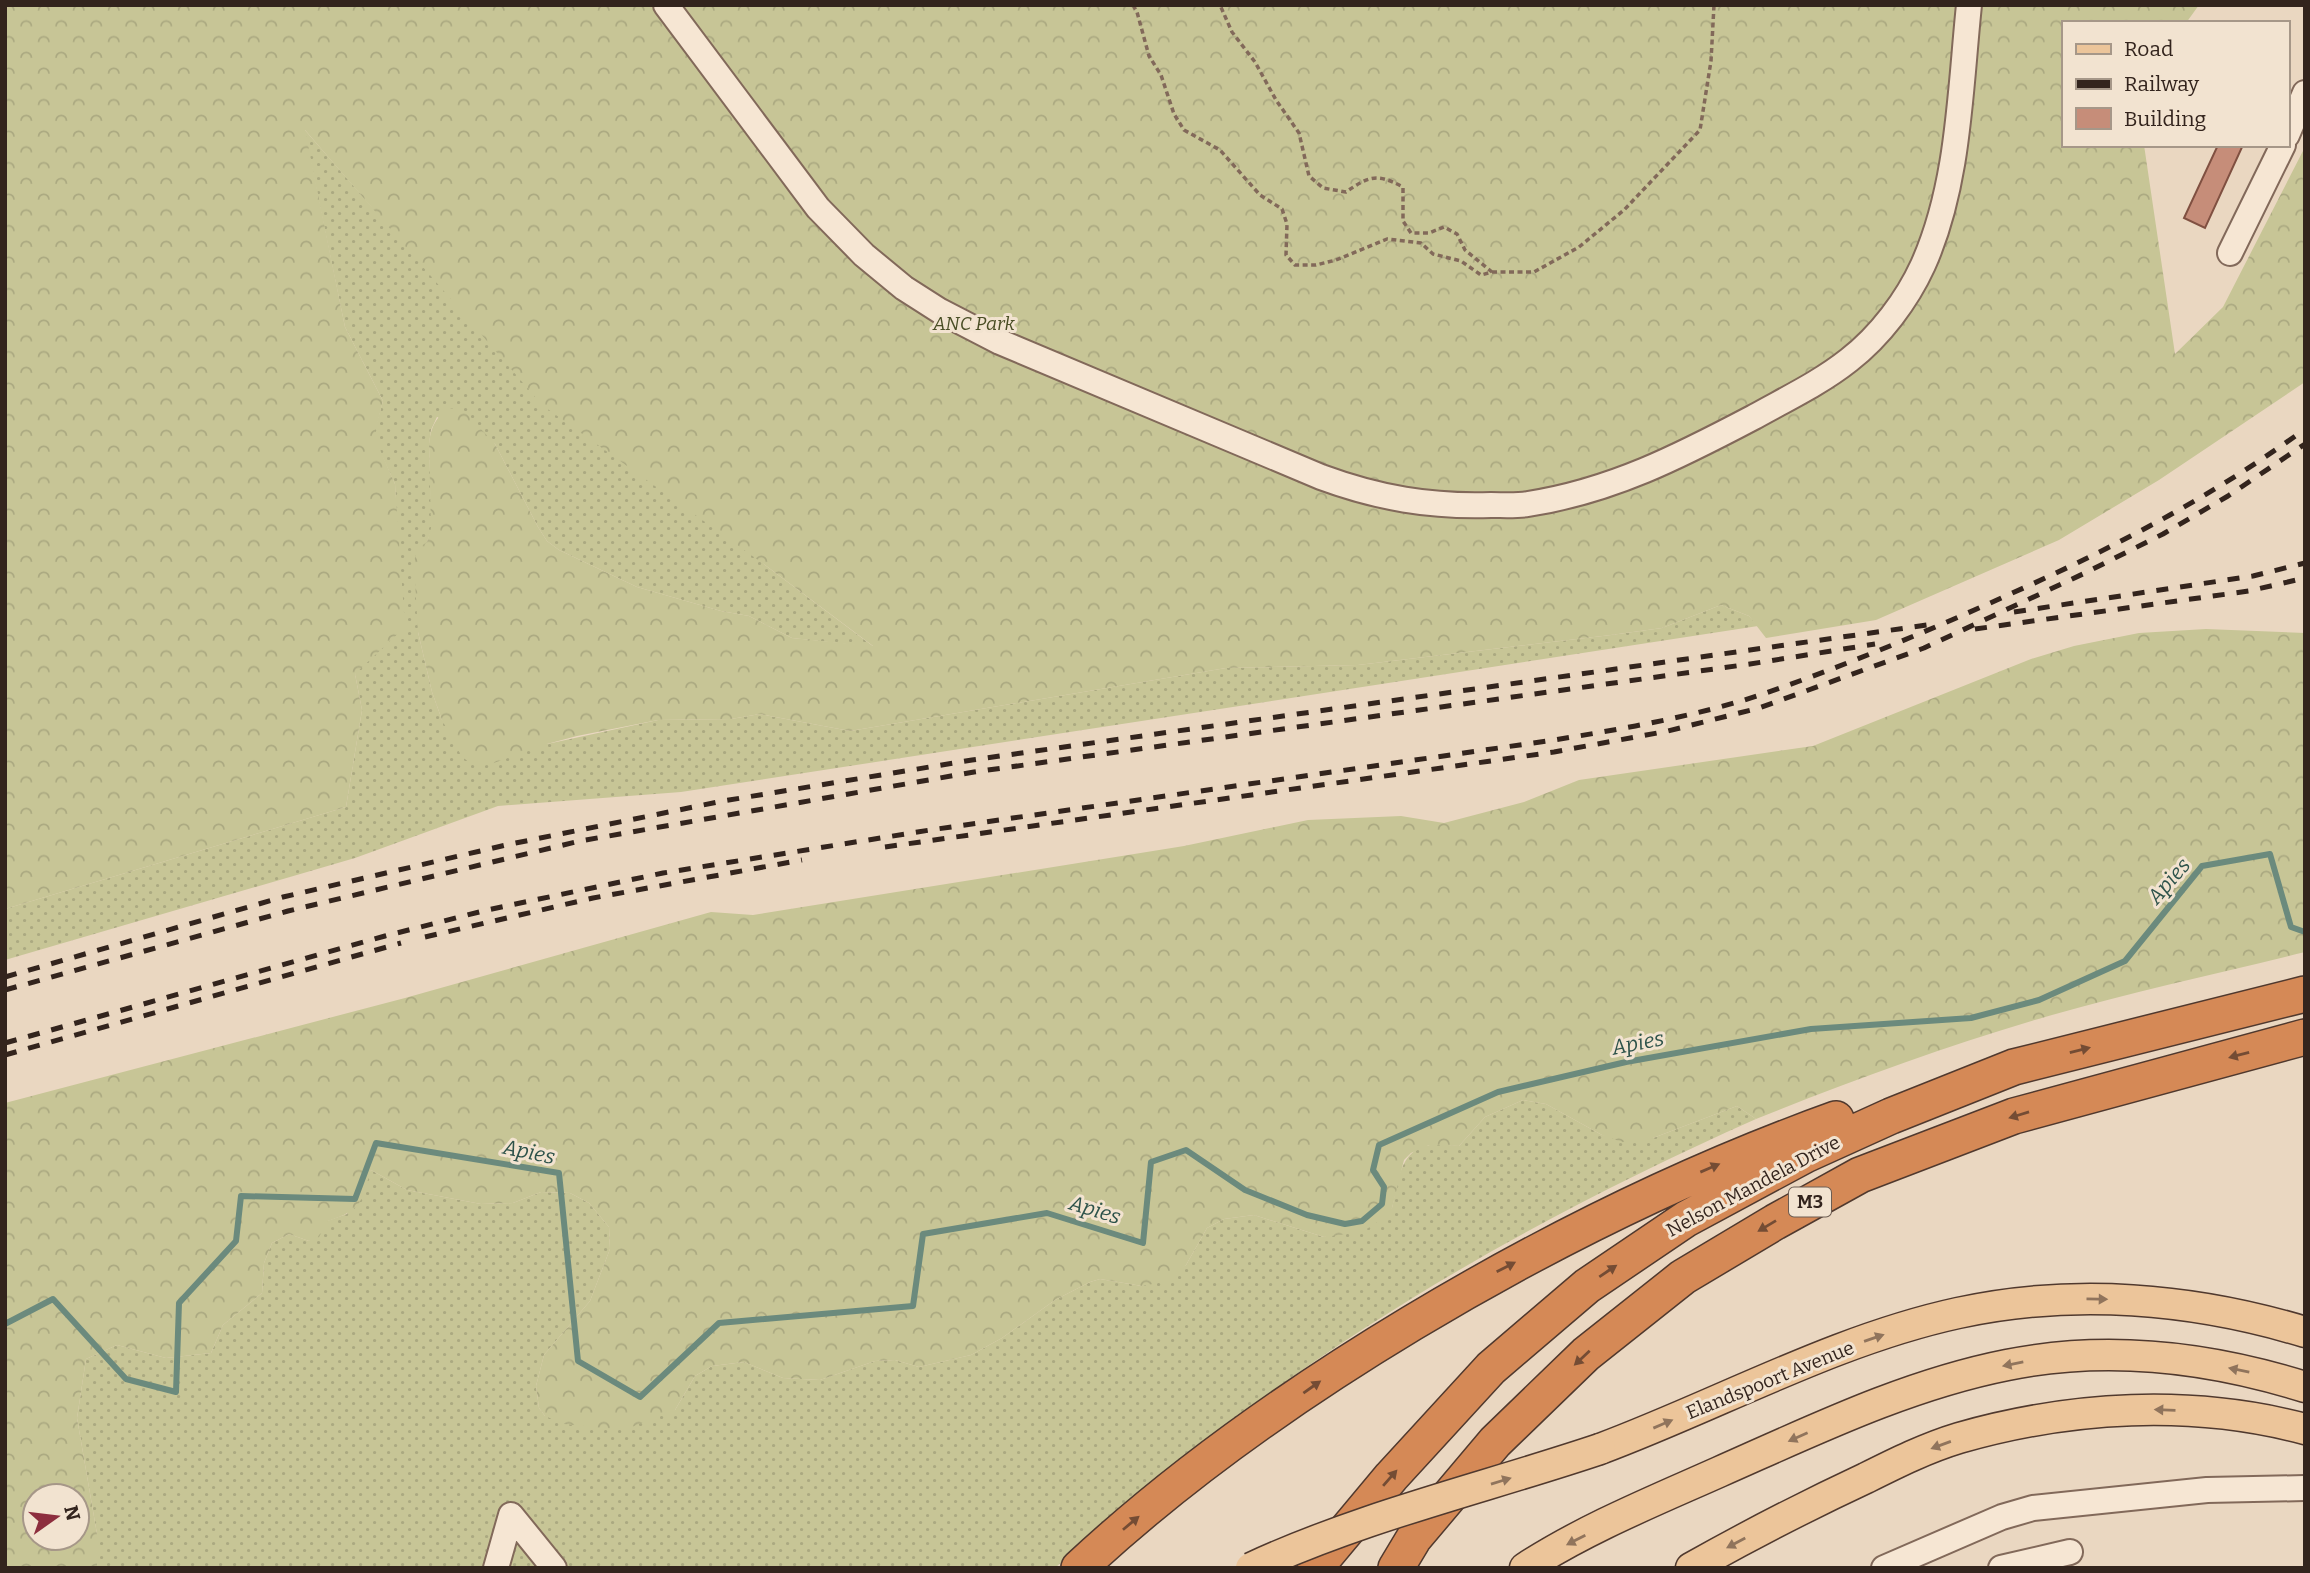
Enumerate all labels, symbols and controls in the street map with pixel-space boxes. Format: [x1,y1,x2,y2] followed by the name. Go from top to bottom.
[2062,21,2289,147] legend
[2124,36,2173,62] text: Road
[2124,71,2200,97] text: Railway
[2124,106,2207,132] text: Building
[932,312,1016,335] park label: ANC Park
[2141,853,2196,910] water label: Apies
[1609,1025,1666,1061] water label: Apies
[2070,1044,2092,1055] one-way arrow
[2228,1050,2250,1061] one-way arrow
[2009,1110,2030,1120] one-way arrow
[1662,1130,1844,1242] street label: Nelson Mandela Drive
[500,1134,557,1170] water label: Apies
[1700,1162,1721,1173] one-way arrow
[1789,1188,1831,1217] road number: M3
[1065,1190,1124,1230] water label: Apies
[1758,1220,1777,1233] one-way arrow
[1496,1262,1516,1273] one-way arrow
[1599,1264,1617,1278] one-way arrow
[2086,1293,2108,1305] one-way arrow
[1864,1332,1885,1343] one-way arrow
[1683,1336,1857,1424] street label: Elandspoort Avenue
[1574,1349,1591,1365] one-way arrow
[2002,1358,2024,1369] one-way arrow
[2228,1364,2250,1375] one-way arrow
[1302,1380,1322,1393] one-way arrow
[2153,1404,2175,1415] one-way arrow
[1653,1418,1674,1429] one-way arrow
[1787,1431,1808,1442] one-way arrow
[1930,1439,1951,1450] one-way arrow
[1382,1469,1397,1486] one-way arrow
[1491,1476,1512,1486] one-way arrow
[21,1482,91,1552] north arrow
[59,1503,85,1523] text: N
[1122,1516,1139,1531] one-way arrow
[1566,1534,1586,1545] one-way arrow
[1726,1537,1746,1549] one-way arrow

